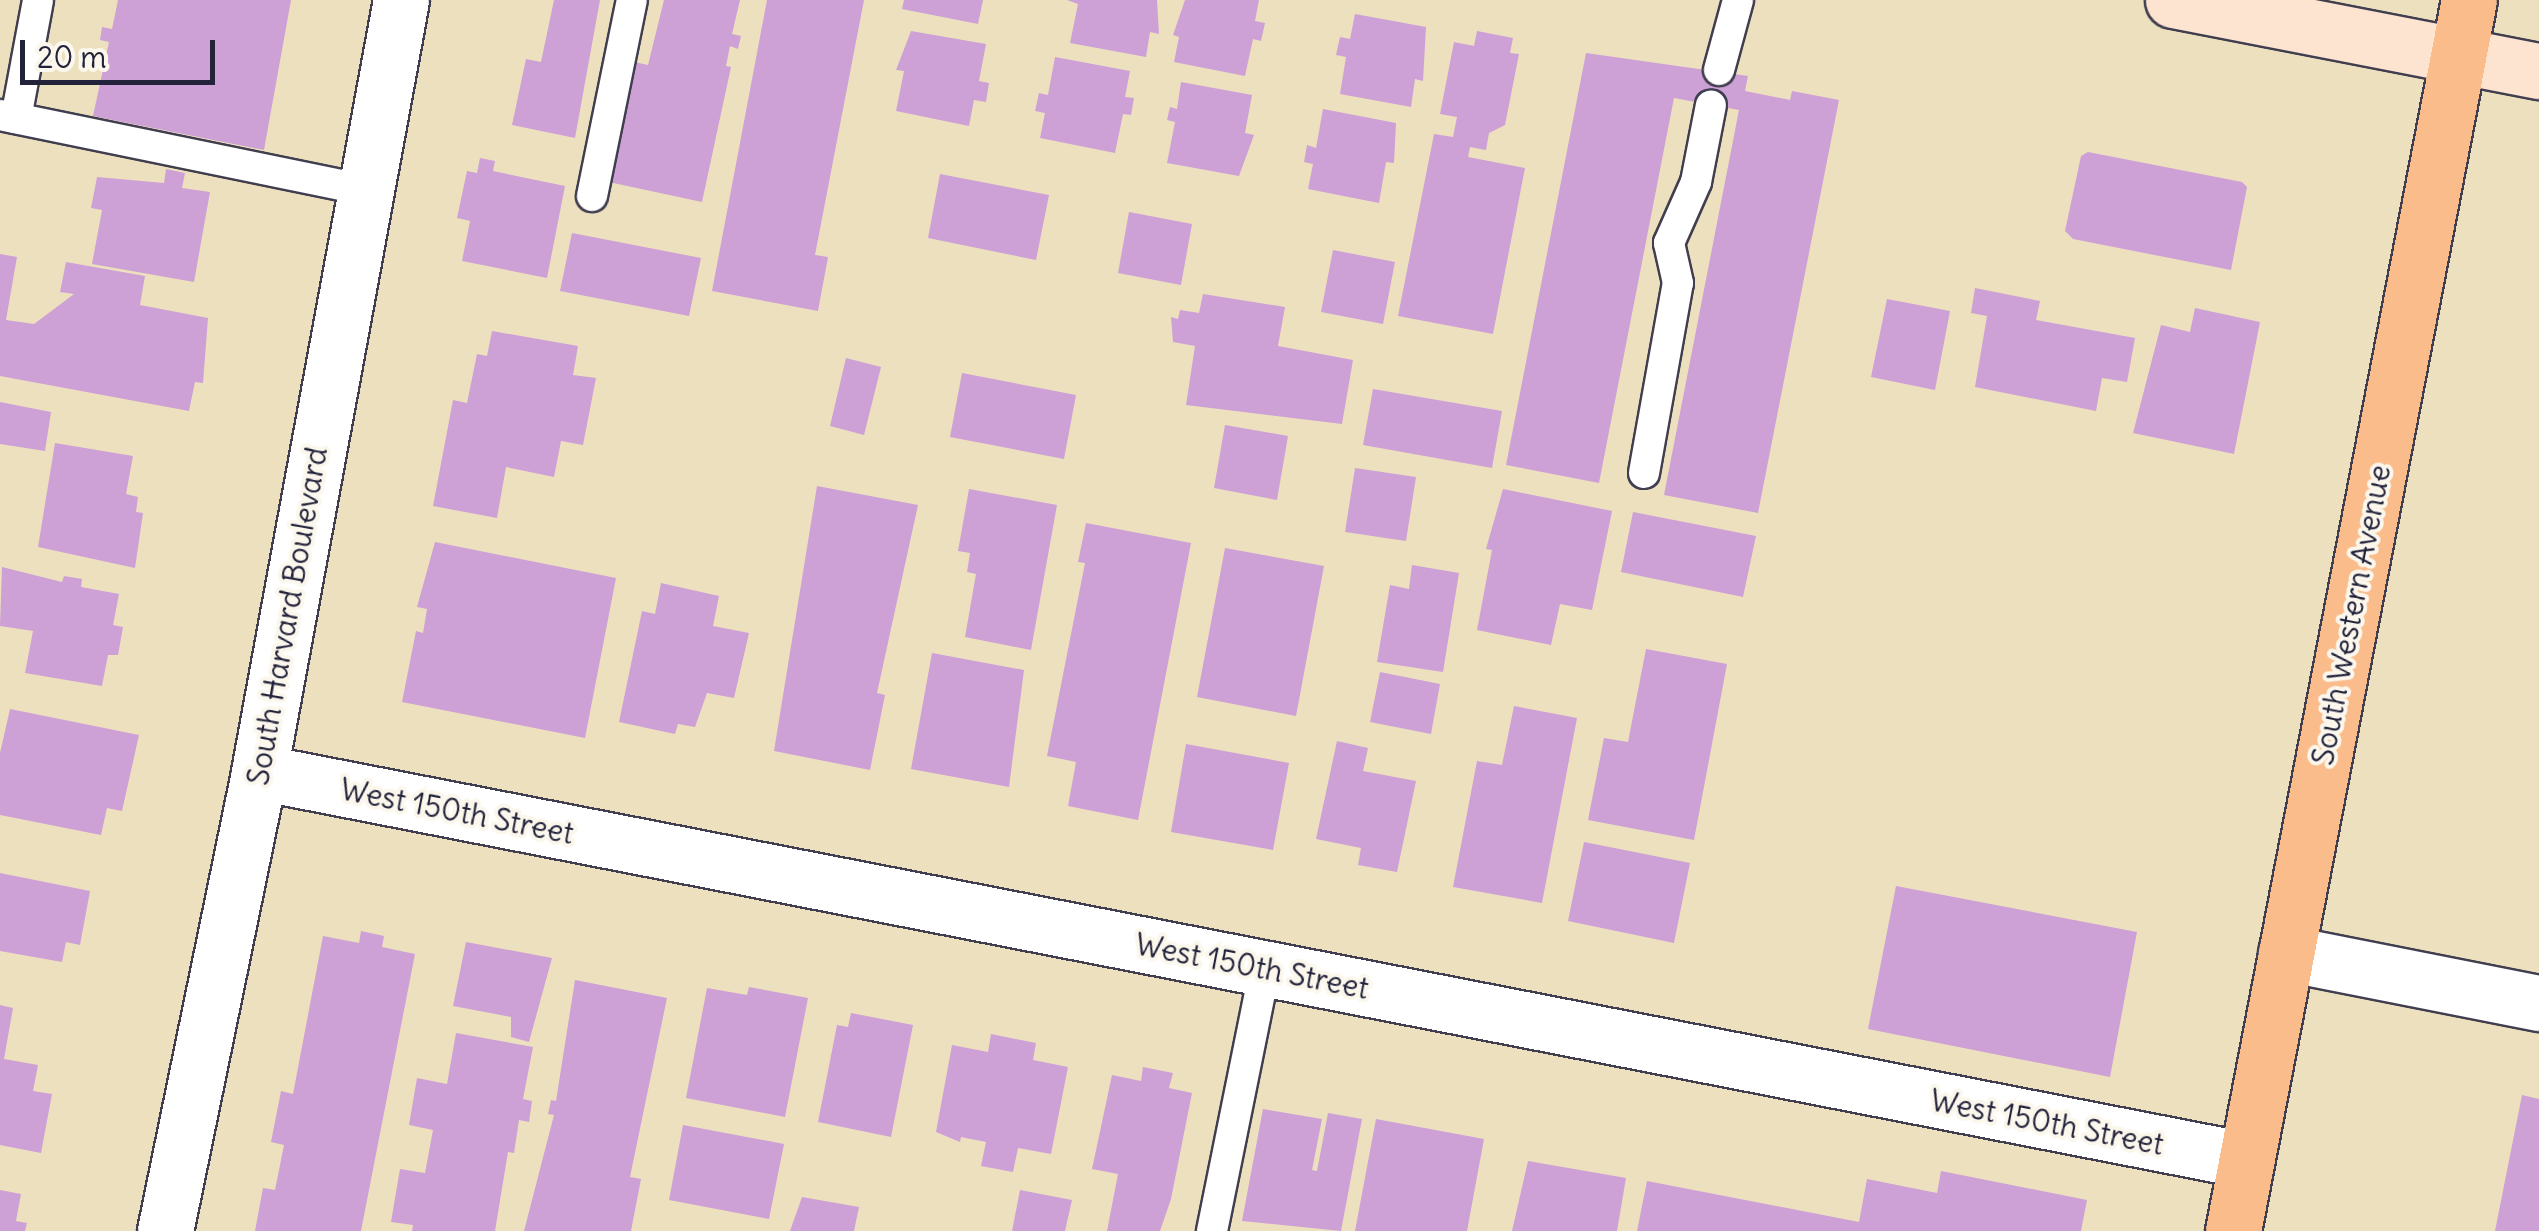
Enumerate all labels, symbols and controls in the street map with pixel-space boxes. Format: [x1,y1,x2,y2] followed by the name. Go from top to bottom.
[25,20,220,82] scale bar
[37,38,107,76] text: 20 m
[240,444,334,788] street label: South Harvard Boulevard
[2304,462,2398,768] street label: South Western Avenue
[337,771,577,851] street label: West 150th Street
[1132,926,1372,1006] street label: West 150th Street
[1927,1082,2167,1162] street label: West 150th Street

